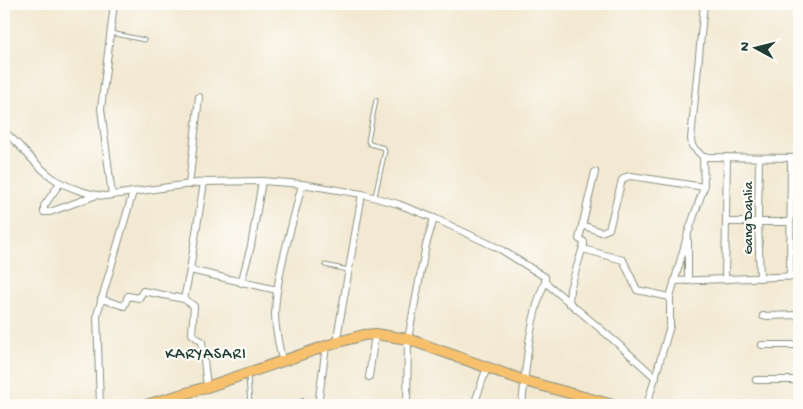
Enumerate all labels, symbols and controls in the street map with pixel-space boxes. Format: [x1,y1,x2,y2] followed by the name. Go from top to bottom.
[730,22,780,72] north arrow
[737,41,755,52] text: N
[741,180,758,254] street label: Gang Dahlia
[165,346,247,365] district label: KARYASARI

